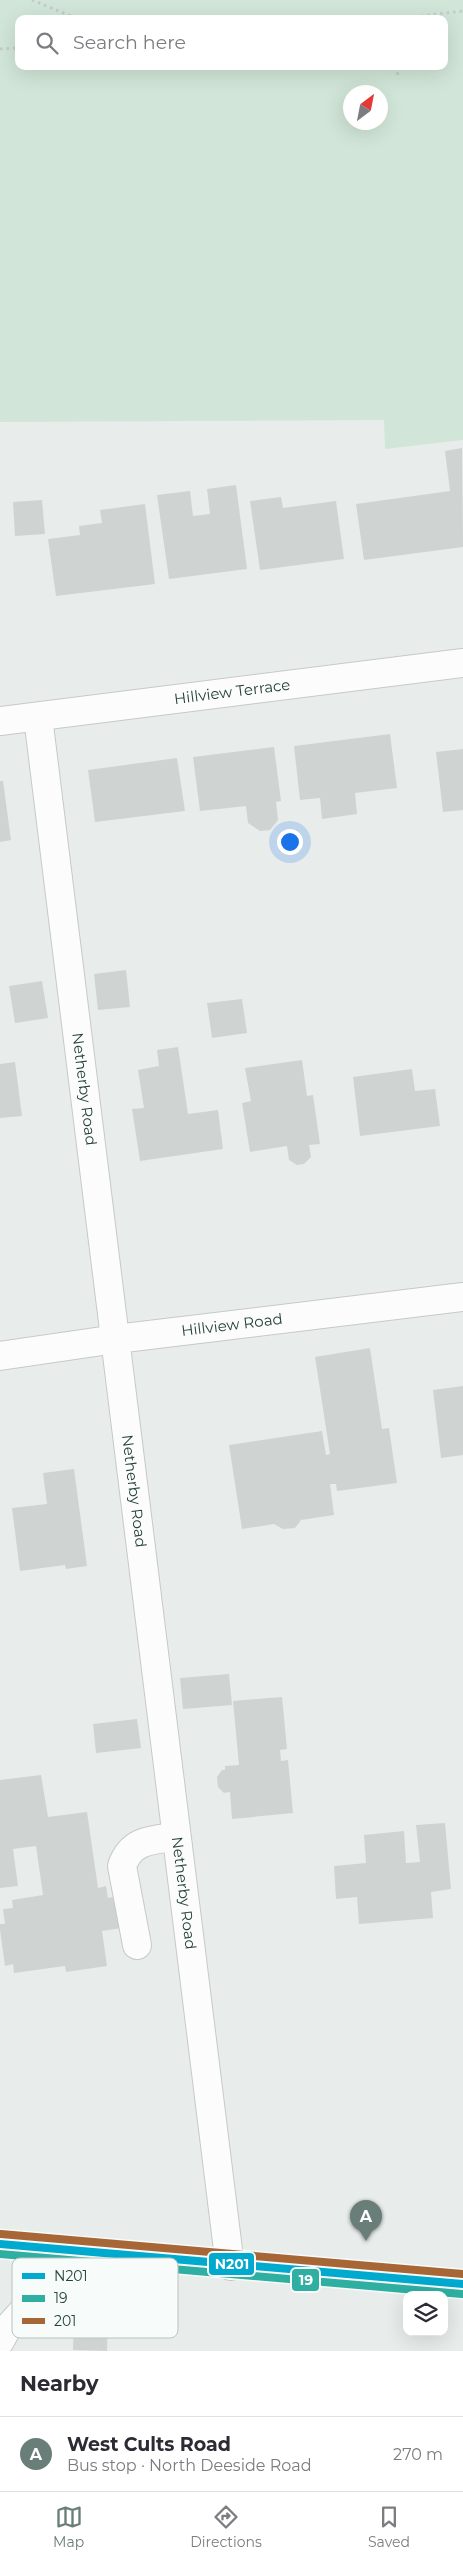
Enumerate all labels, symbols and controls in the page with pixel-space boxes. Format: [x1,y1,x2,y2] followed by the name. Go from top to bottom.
[15,15,448,70] search box
[33,29,61,57] icon: search
[73,31,186,54] text: Search here
[343,85,388,130] north arrow
[173,675,291,708] street label: Hillview Terrace
[277,829,303,855] your location
[68,1031,101,1147] street label: Netherby Road
[180,1309,284,1340] street label: Hillview Road
[118,1433,151,1549] street label: Netherby Road
[168,1835,201,1951] street label: Netherby Road
[350,2200,382,2241] pin: A
[208,2252,255,2276] line badge: N201
[215,2255,249,2273] text: N201
[12,2258,178,2338] legend
[54,2267,88,2285] text: N201
[291,2268,320,2292] line badge: 19
[299,2271,313,2289] text: 19
[54,2289,68,2307] text: 19
[403,2291,448,2336] map controls
[403,2291,448,2336] button: layers
[54,2312,76,2330] text: 201
[20,2371,99,2396] text: Nearby
[67,2433,231,2456] text: West Cults Road
[30,2445,42,2464] text: A
[393,2445,443,2464] text: 270 m
[67,2456,312,2475] text: Bus stop · North Deeside Road
[53,2503,84,2551] tab: Map
[190,2503,262,2551] tab: Directions
[368,2503,410,2551] tab: Saved

